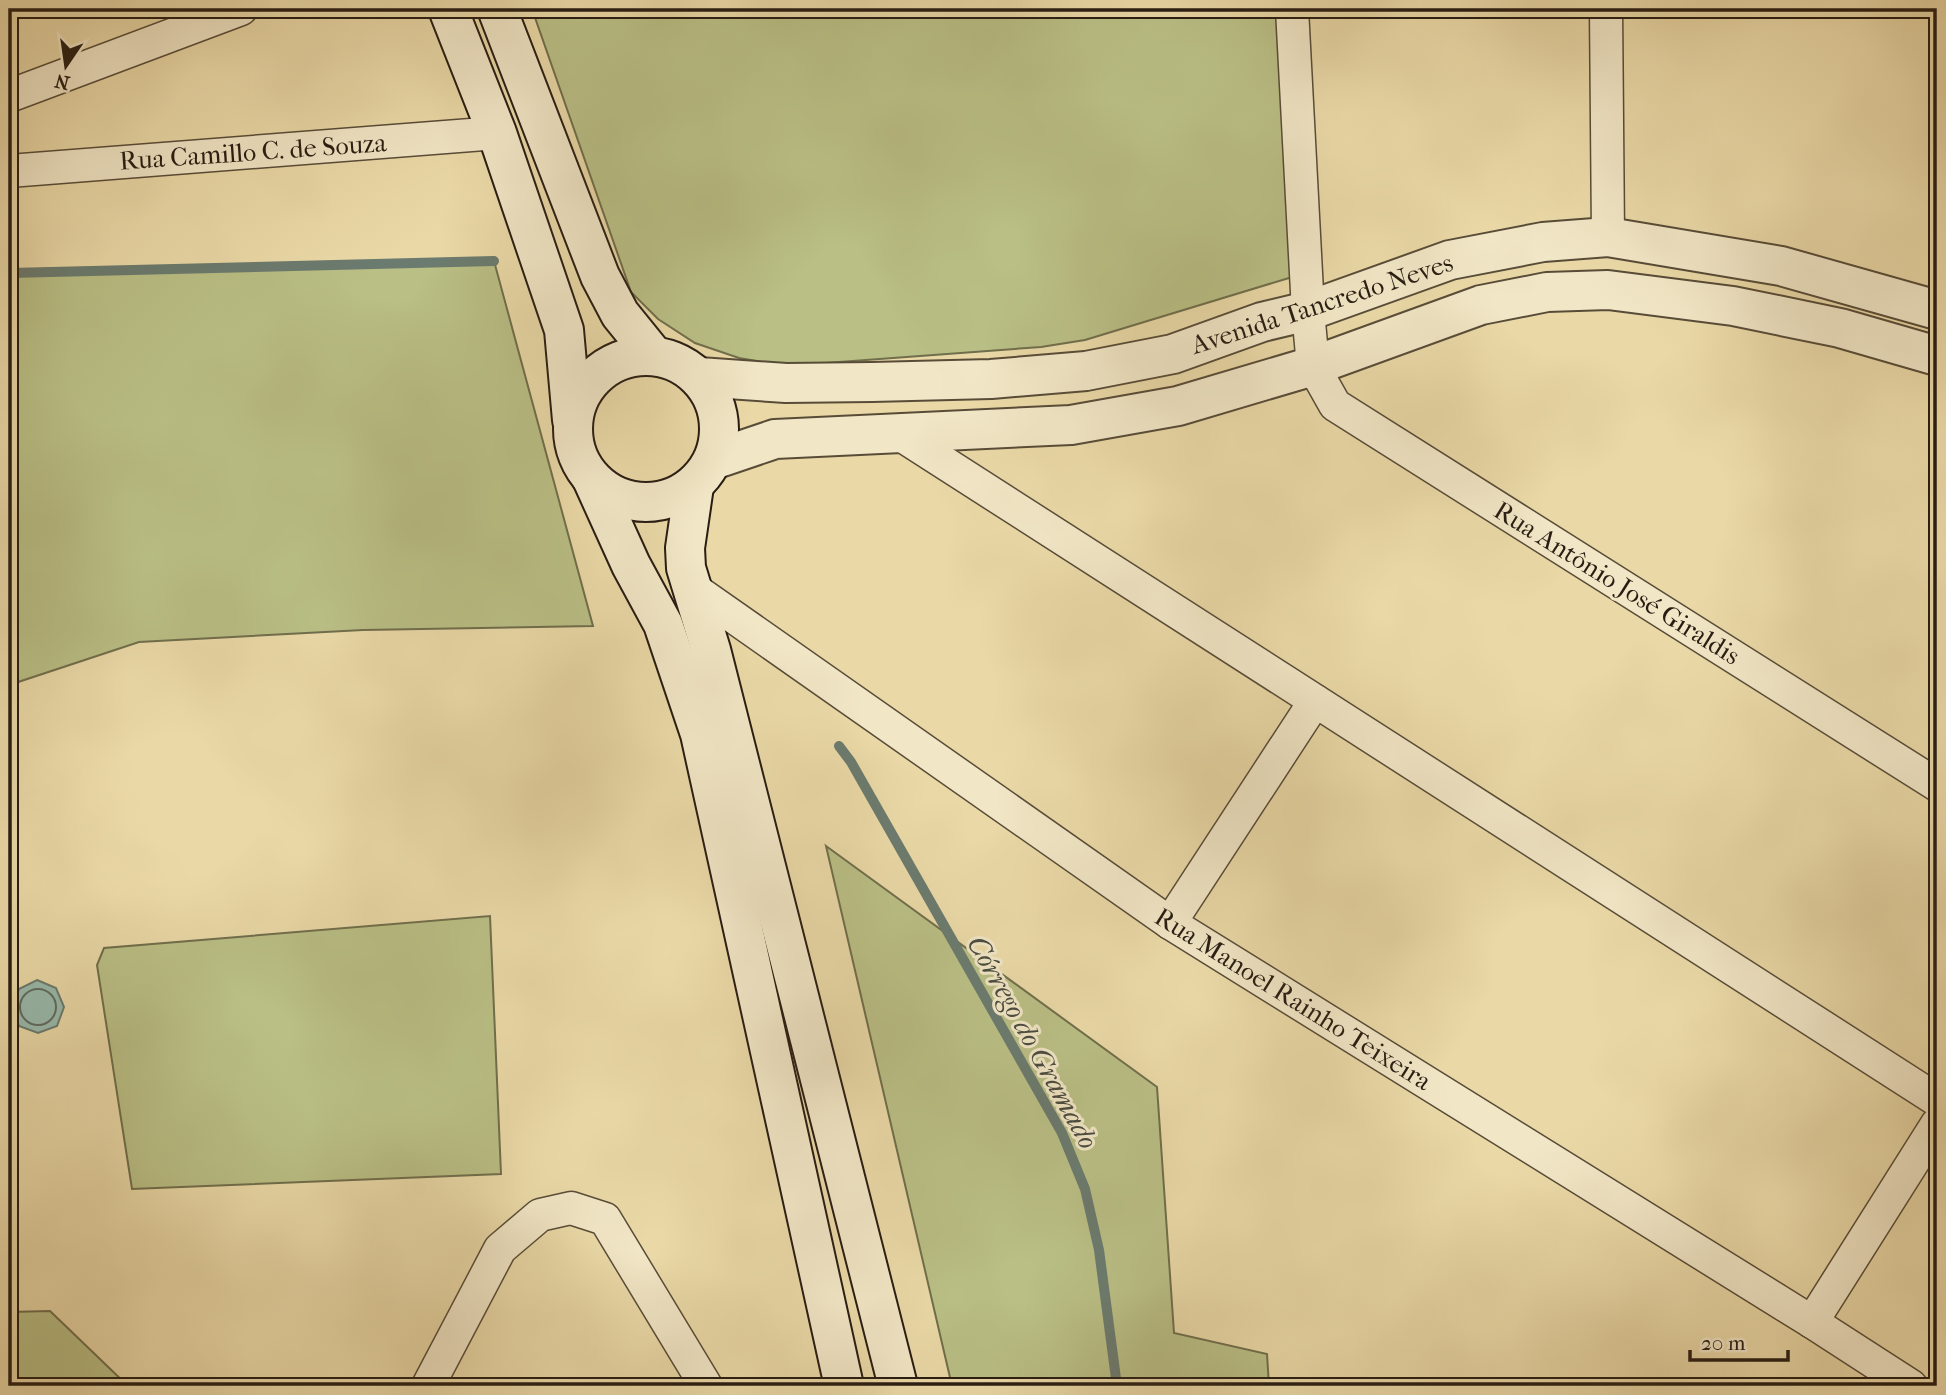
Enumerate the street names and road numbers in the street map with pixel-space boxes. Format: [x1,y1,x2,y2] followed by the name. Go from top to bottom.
[118,127,389,177] street label: Rua Camillo C. de Souza
[1186,247,1457,361] street label: Avenida Tancredo Neves
[1488,495,1746,671] street label: Rua Antônio José Giraldis
[1149,901,1438,1097] street label: Rua Manoel Rainho Teixeira

